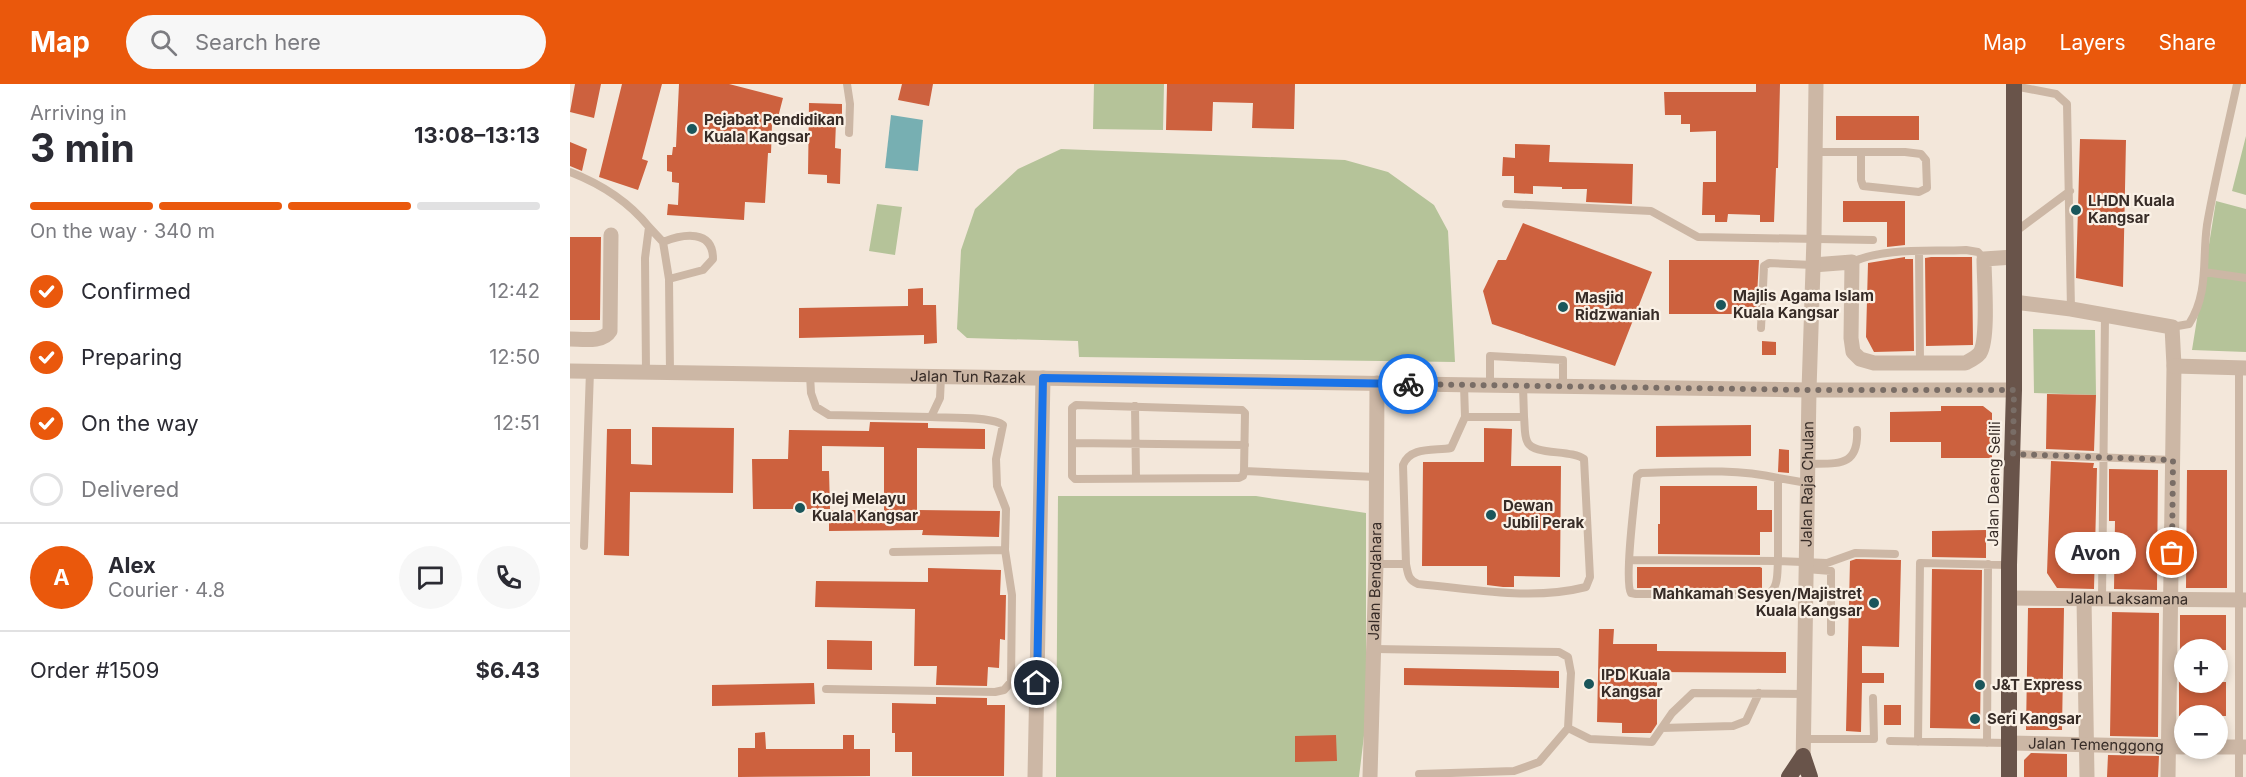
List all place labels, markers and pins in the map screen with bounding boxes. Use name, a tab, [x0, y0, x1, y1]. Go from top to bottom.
place label: Pejabat Pendidikan Kuala Kangsar	[704, 110, 844, 146]
marker: Pejabat Pendidikan Kuala Kangsar	[685, 122, 699, 136]
place label: LHDN Kuala Kangsar	[2088, 191, 2175, 227]
marker: LHDN Kuala Kangsar	[2069, 203, 2083, 217]
place label: Majlis Agama Islam Kuala Kangsar	[1733, 286, 1874, 322]
place label: Masjid Ridzwaniah	[1575, 288, 1660, 324]
marker: Majlis Agama Islam Kuala Kangsar	[1714, 298, 1728, 312]
marker: Masjid Ridzwaniah	[1556, 300, 1570, 314]
place label: Kolej Melayu Kuala Kangsar	[812, 489, 918, 525]
place label: Dewan Jubli Perak	[1503, 496, 1584, 532]
marker: Kolej Melayu Kuala Kangsar	[793, 501, 807, 515]
marker: Dewan Jubli Perak	[1484, 508, 1498, 522]
pin	[2146, 527, 2197, 578]
callout: Avon	[2055, 532, 2136, 574]
place label: Mahkamah Sesyen/Majistret Kuala Kangsar	[1652, 584, 1862, 620]
marker: Mahkamah Sesyen/Majistret Kuala Kangsar	[1867, 596, 1881, 610]
pin	[1011, 657, 1062, 708]
place label: IPD Kuala Kangsar	[1601, 665, 1670, 701]
place label: J&T Express	[1992, 675, 2082, 694]
marker: IPD Kuala Kangsar	[1582, 677, 1596, 691]
marker: J&T Express	[1973, 678, 1987, 692]
place label: Seri Kangsar	[1987, 709, 2081, 728]
marker: Seri Kangsar	[1968, 712, 1982, 726]

